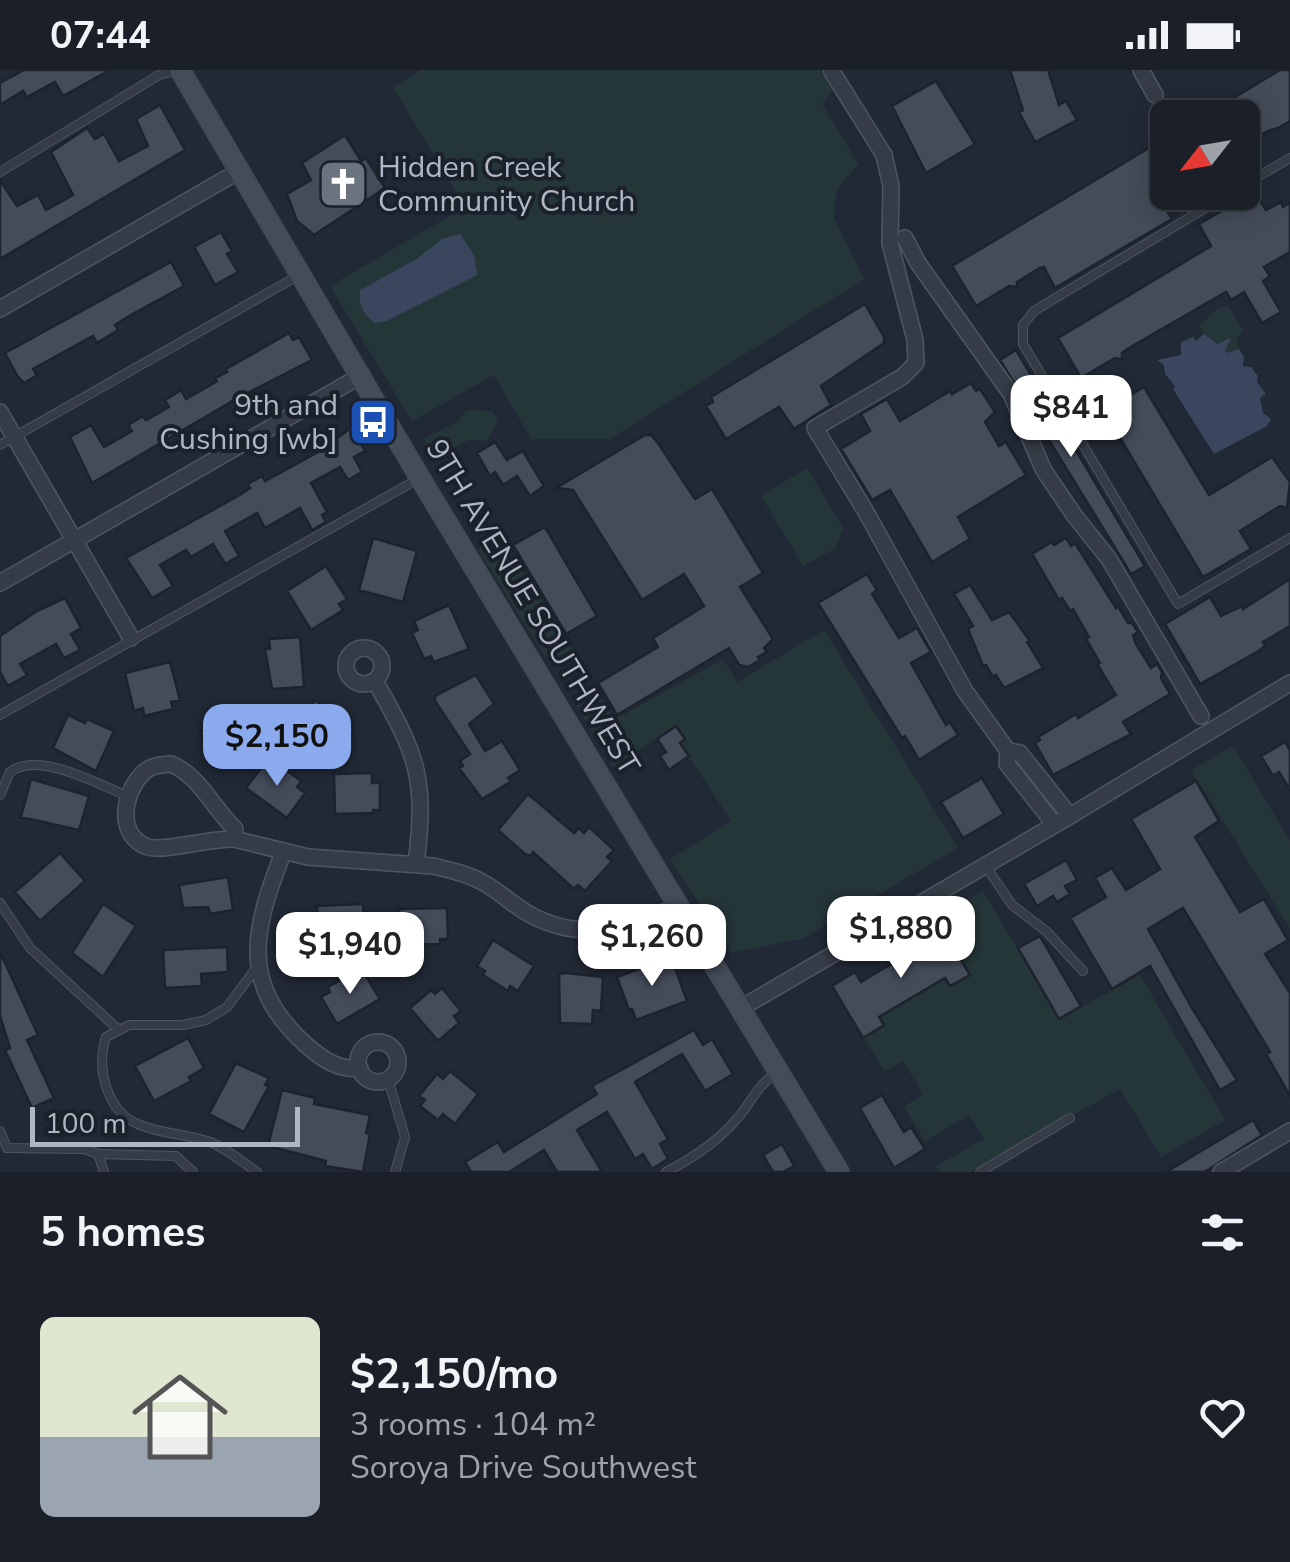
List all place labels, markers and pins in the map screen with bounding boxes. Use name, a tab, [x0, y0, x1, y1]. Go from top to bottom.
place label: Hidden Creek Community Church	[378, 147, 635, 222]
church icon: Hidden Creek Community Church	[317, 158, 369, 210]
pin: $841	[1012, 375, 1130, 460]
place label: 9th and Cushing [wb]	[159, 385, 338, 460]
bus stop icon: 9th and Cushing [wb]	[347, 396, 399, 448]
pin: $2,150	[196, 704, 358, 789]
pin: $1,880	[820, 896, 982, 981]
pin: $1,260	[571, 904, 733, 989]
pin: $1,940	[269, 912, 431, 997]

